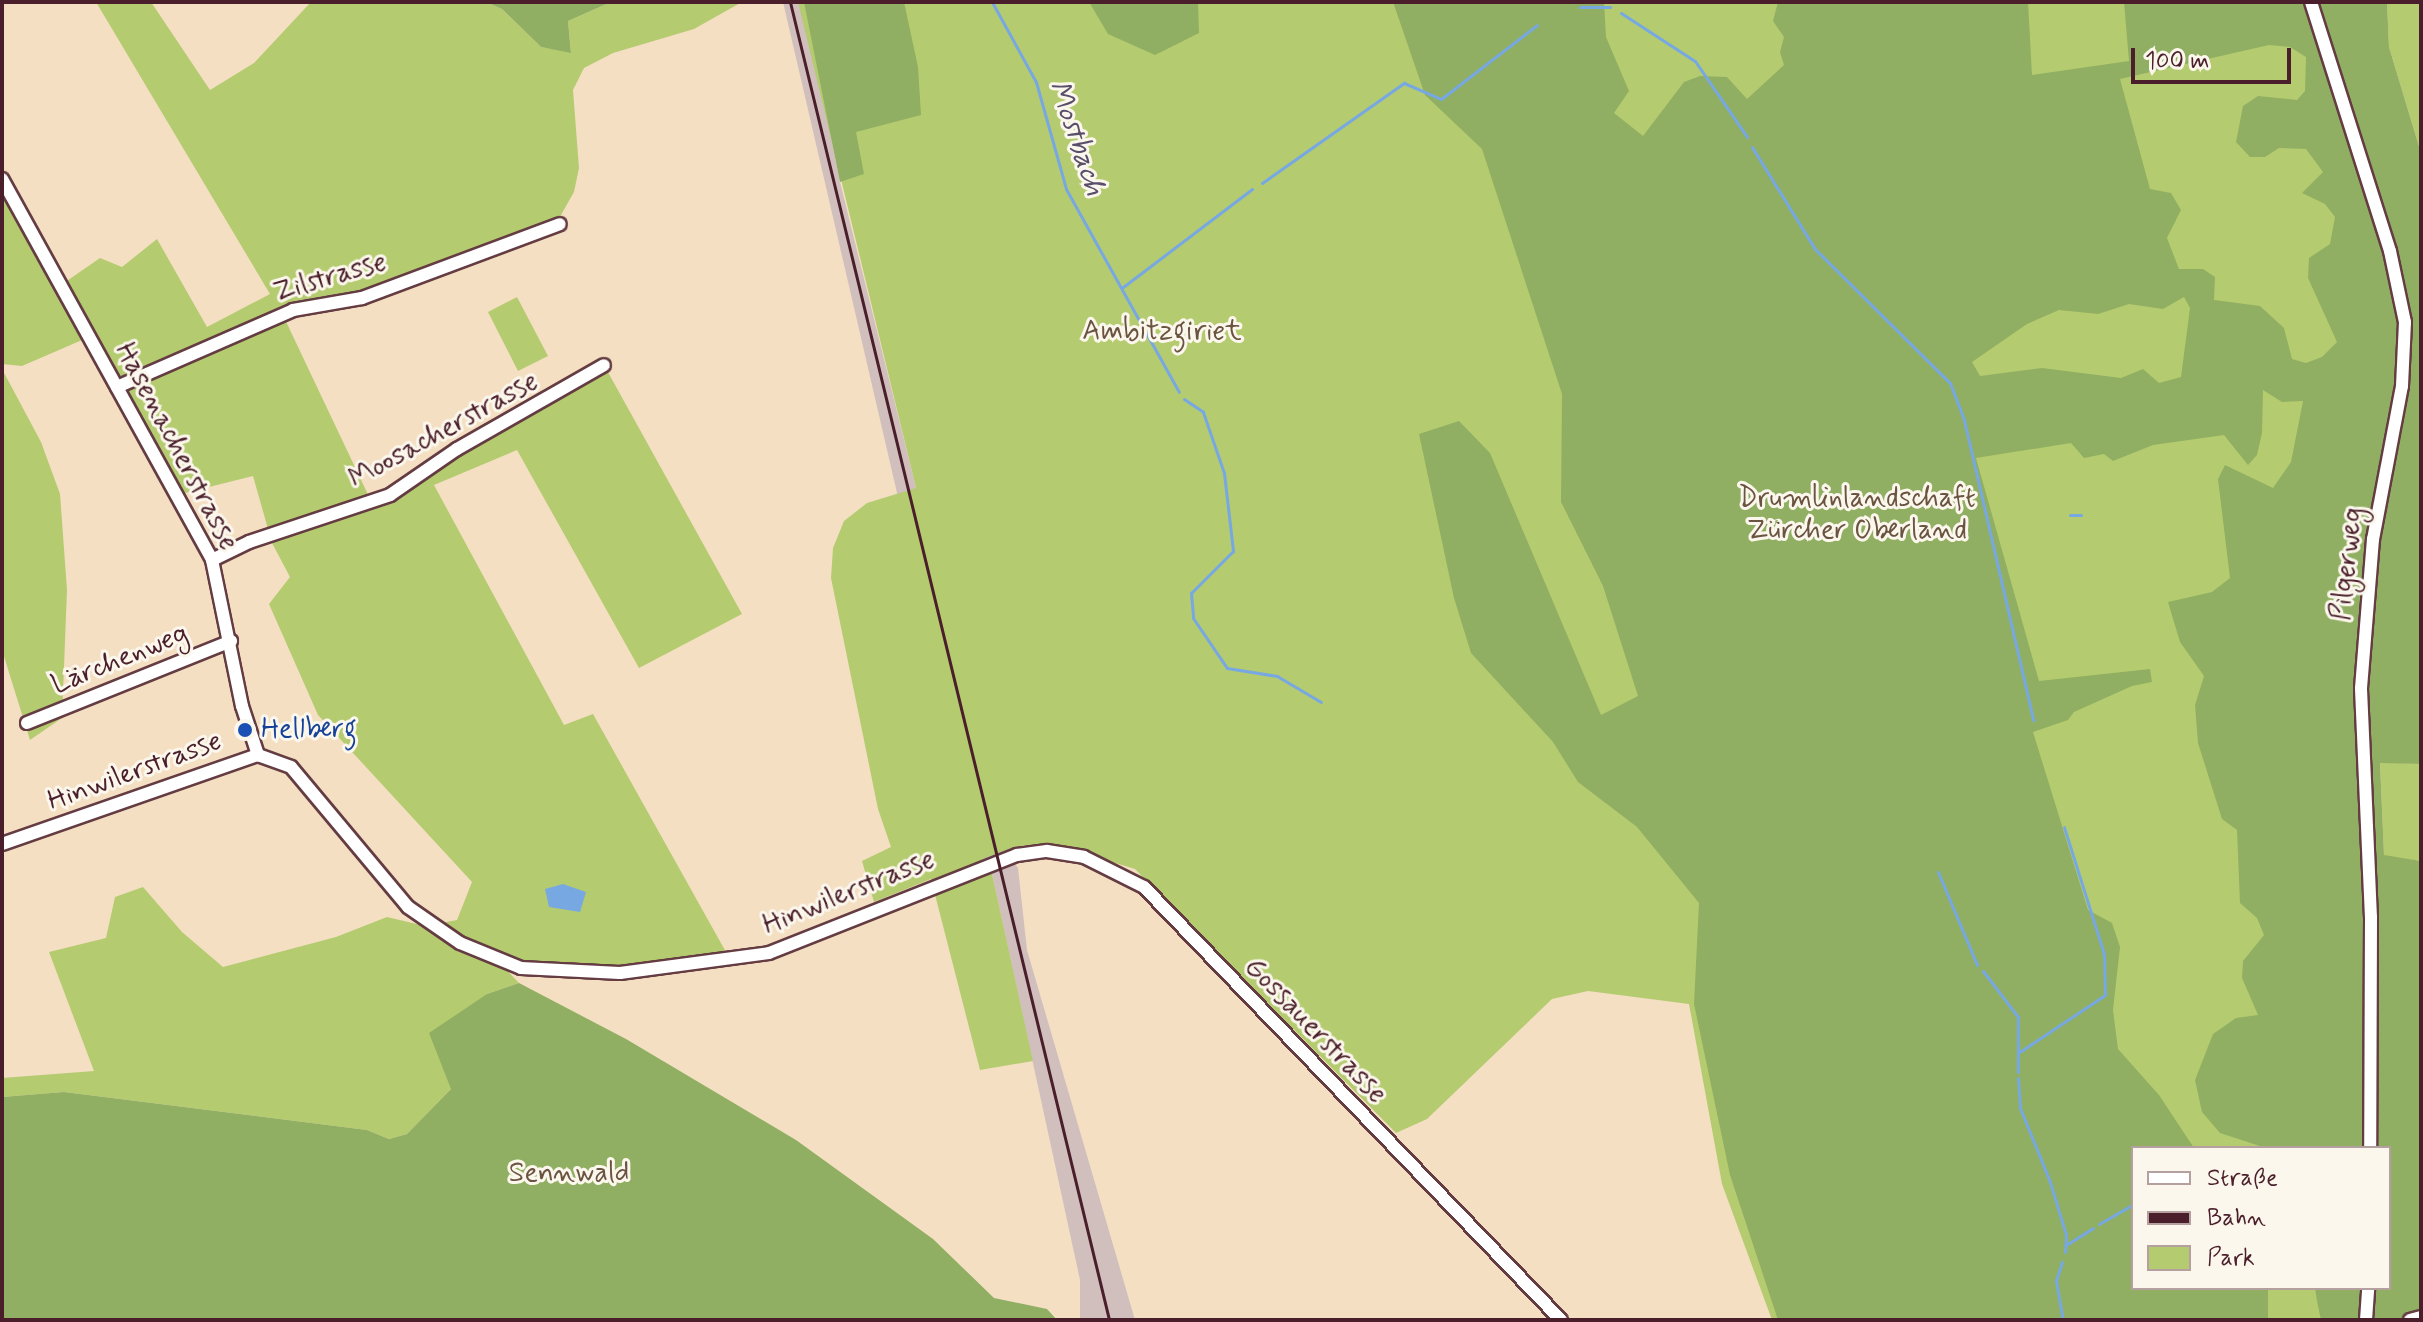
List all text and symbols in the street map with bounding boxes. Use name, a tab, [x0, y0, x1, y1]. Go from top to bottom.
scale bar	[2135, 32, 2295, 82]
text: 100 m	[2145, 46, 2209, 77]
water label: Mostbach	[1040, 76, 1112, 200]
street label: Zilstrasse	[270, 246, 390, 310]
park label: Ambitzgiriet	[1082, 315, 1242, 349]
street label: Hasenacherstrasse	[107, 337, 245, 557]
street label: Moosacherstrasse	[343, 365, 545, 497]
park label: Drumlinlandschaft Zürcher Oberland	[1738, 482, 1976, 548]
street label: Pilgerweg	[2324, 506, 2372, 622]
street label: Lärchenweg	[47, 617, 193, 703]
place label: Hellberg	[261, 713, 357, 747]
marker: Hellberg	[236, 721, 254, 739]
street label: Hinwilerstrasse	[44, 725, 226, 819]
street label: Hinwilerstrasse	[758, 843, 940, 943]
street label: Gossauerstrasse	[1237, 951, 1393, 1111]
legend	[2131, 1146, 2391, 1290]
park label: Sennwald	[509, 1157, 629, 1191]
text: Straße	[2207, 1163, 2278, 1194]
text: Bahn	[2207, 1203, 2266, 1234]
text: Park	[2207, 1243, 2255, 1274]

